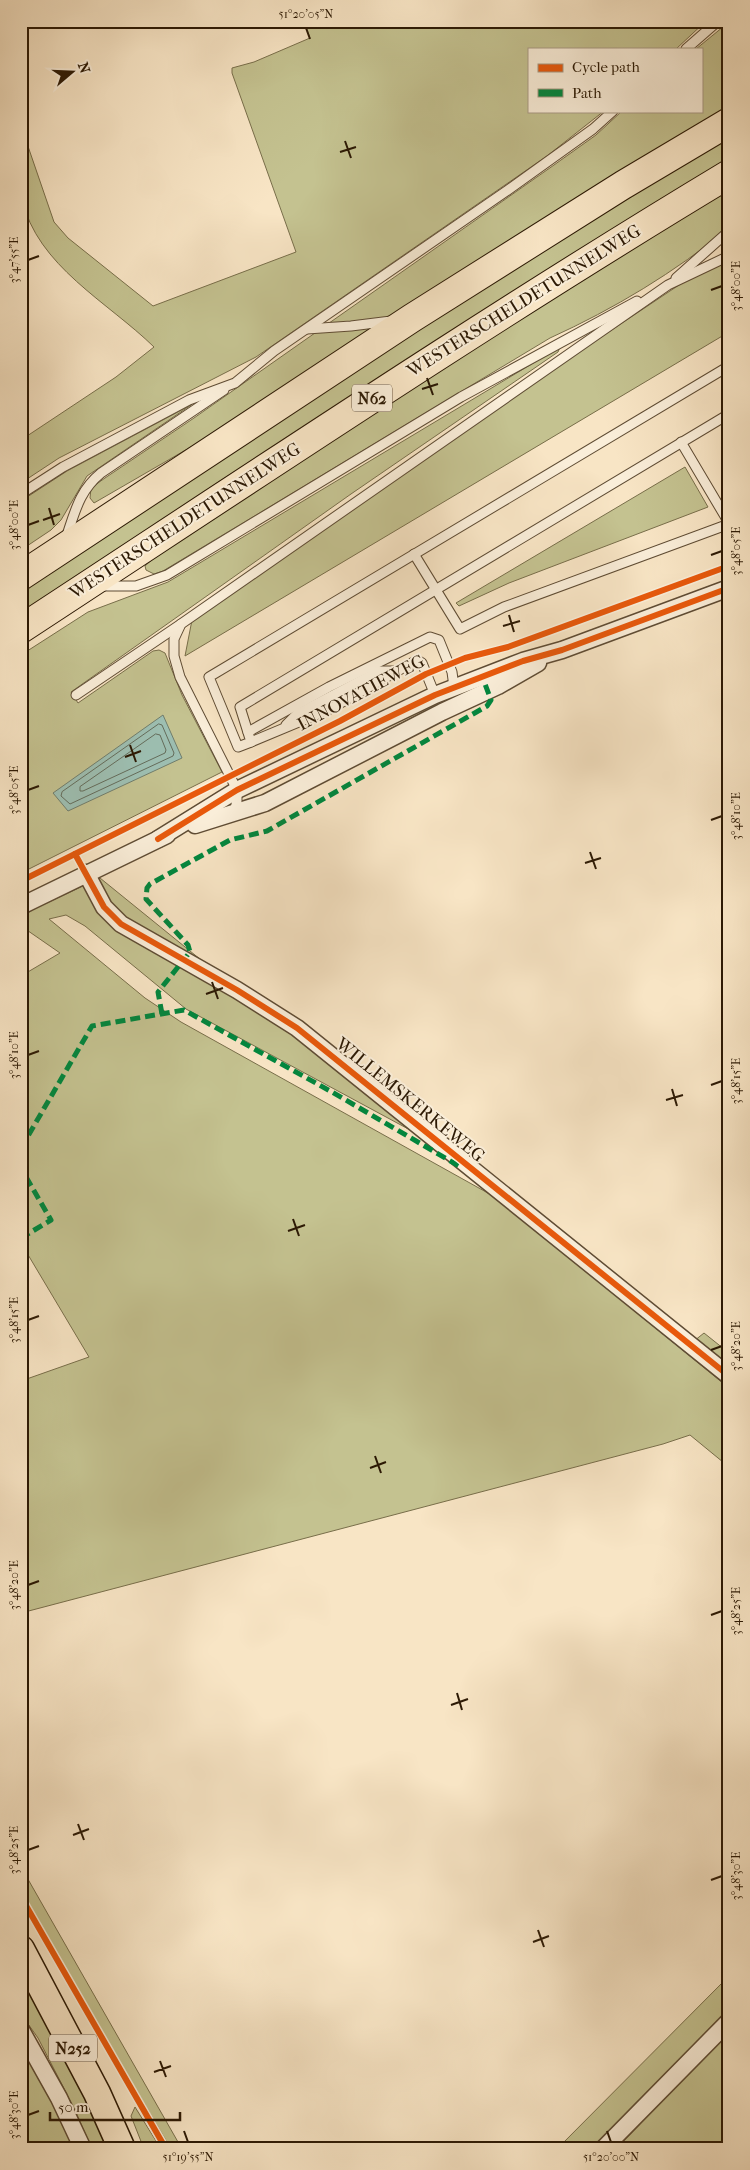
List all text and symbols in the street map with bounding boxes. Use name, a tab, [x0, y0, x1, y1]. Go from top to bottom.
text: 51°20'05"N	[279, 7, 333, 21]
north arrow	[48, 48, 98, 98]
legend	[528, 48, 702, 112]
text: Cycle path	[572, 58, 640, 76]
text: N	[74, 60, 94, 76]
text: Path	[572, 84, 602, 102]
street label: WESTERSCHELDETUNNELWEG	[403, 220, 645, 382]
text: 3°47'55"E	[7, 237, 21, 283]
text: 3°48'00"E	[729, 261, 743, 311]
road number: N62	[352, 384, 392, 412]
street label: WESTERSCHELDETUNNELWEG	[65, 438, 305, 604]
text: 3°48'00"E	[7, 500, 21, 550]
text: 3°48'05"E	[729, 527, 743, 575]
street label: INNOVATIEWEG	[294, 650, 429, 735]
text: 3°48'05"E	[7, 766, 21, 814]
text: 3°48'10"E	[729, 792, 743, 840]
text: 3°48'10"E	[7, 1031, 21, 1079]
street label: WILLEMSKERKEWEG	[330, 1033, 489, 1167]
text: 3°48'15"E	[729, 1058, 743, 1104]
text: 3°48'15"E	[7, 1297, 21, 1343]
text: 3°48'20"E	[729, 1321, 743, 1371]
text: 3°48'20"E	[7, 1560, 21, 1610]
text: 3°48'25"E	[729, 1587, 743, 1635]
text: 3°48'25"E	[7, 1826, 21, 1874]
text: 3°48'30"E	[729, 1852, 743, 1900]
road number: N252	[49, 2035, 97, 2062]
scale bar	[50, 2090, 180, 2122]
text: 3°48'30"E	[7, 2091, 21, 2139]
text: 50 m	[58, 2098, 89, 2116]
text: 51°19'55"N	[162, 2150, 214, 2164]
text: 51°20'00"N	[583, 2150, 639, 2164]

